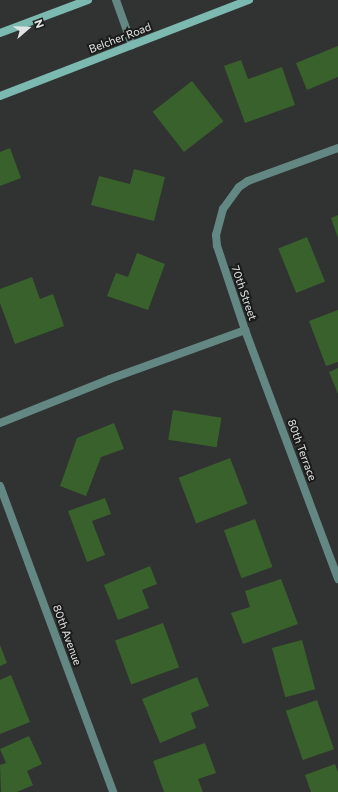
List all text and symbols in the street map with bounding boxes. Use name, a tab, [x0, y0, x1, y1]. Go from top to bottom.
north arrow	[8, 8, 48, 48]
text: N	[32, 18, 47, 30]
street label: Belcher Road	[87, 20, 153, 56]
street label: 70th Street	[228, 264, 260, 322]
street label: 80th Terrace	[285, 417, 319, 483]
street label: 80th Avenue	[50, 603, 84, 667]

